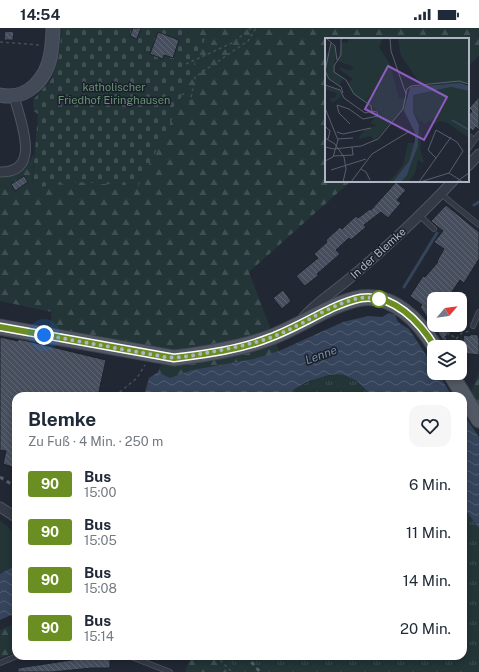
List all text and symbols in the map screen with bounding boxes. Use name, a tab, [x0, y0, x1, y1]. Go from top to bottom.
text: 14:54	[20, 6, 60, 23]
inset map	[325, 38, 469, 182]
park label: katholischer Friedhof Eiringhausen	[58, 81, 170, 106]
street label: In der Blemke	[348, 225, 408, 281]
unlabelled marker	[370, 290, 388, 308]
north arrow	[427, 292, 467, 332]
map controls	[427, 292, 467, 380]
your location	[34, 325, 54, 345]
button: layers	[427, 340, 467, 380]
water label: Lenne	[303, 343, 339, 367]
button: heart	[409, 405, 451, 447]
text: Blemke	[28, 408, 96, 430]
text: Zu Fuß · 4 Min. · 250 m	[28, 434, 163, 449]
text: Bus	[84, 468, 111, 485]
text: 90	[41, 476, 59, 492]
text: 6 Min.	[409, 476, 451, 493]
text: 15:00	[84, 485, 116, 500]
text: Bus	[84, 516, 111, 533]
text: 90	[41, 524, 59, 540]
text: 11 Min.	[406, 524, 451, 541]
text: 15:05	[84, 533, 117, 548]
text: Bus	[84, 564, 111, 581]
text: 90	[41, 572, 59, 588]
text: 14 Min.	[403, 572, 451, 589]
text: 15:08	[84, 581, 117, 596]
text: Bus	[84, 612, 111, 629]
text: 90	[41, 620, 59, 636]
text: 20 Min.	[400, 620, 451, 637]
text: 15:14	[84, 629, 114, 644]

